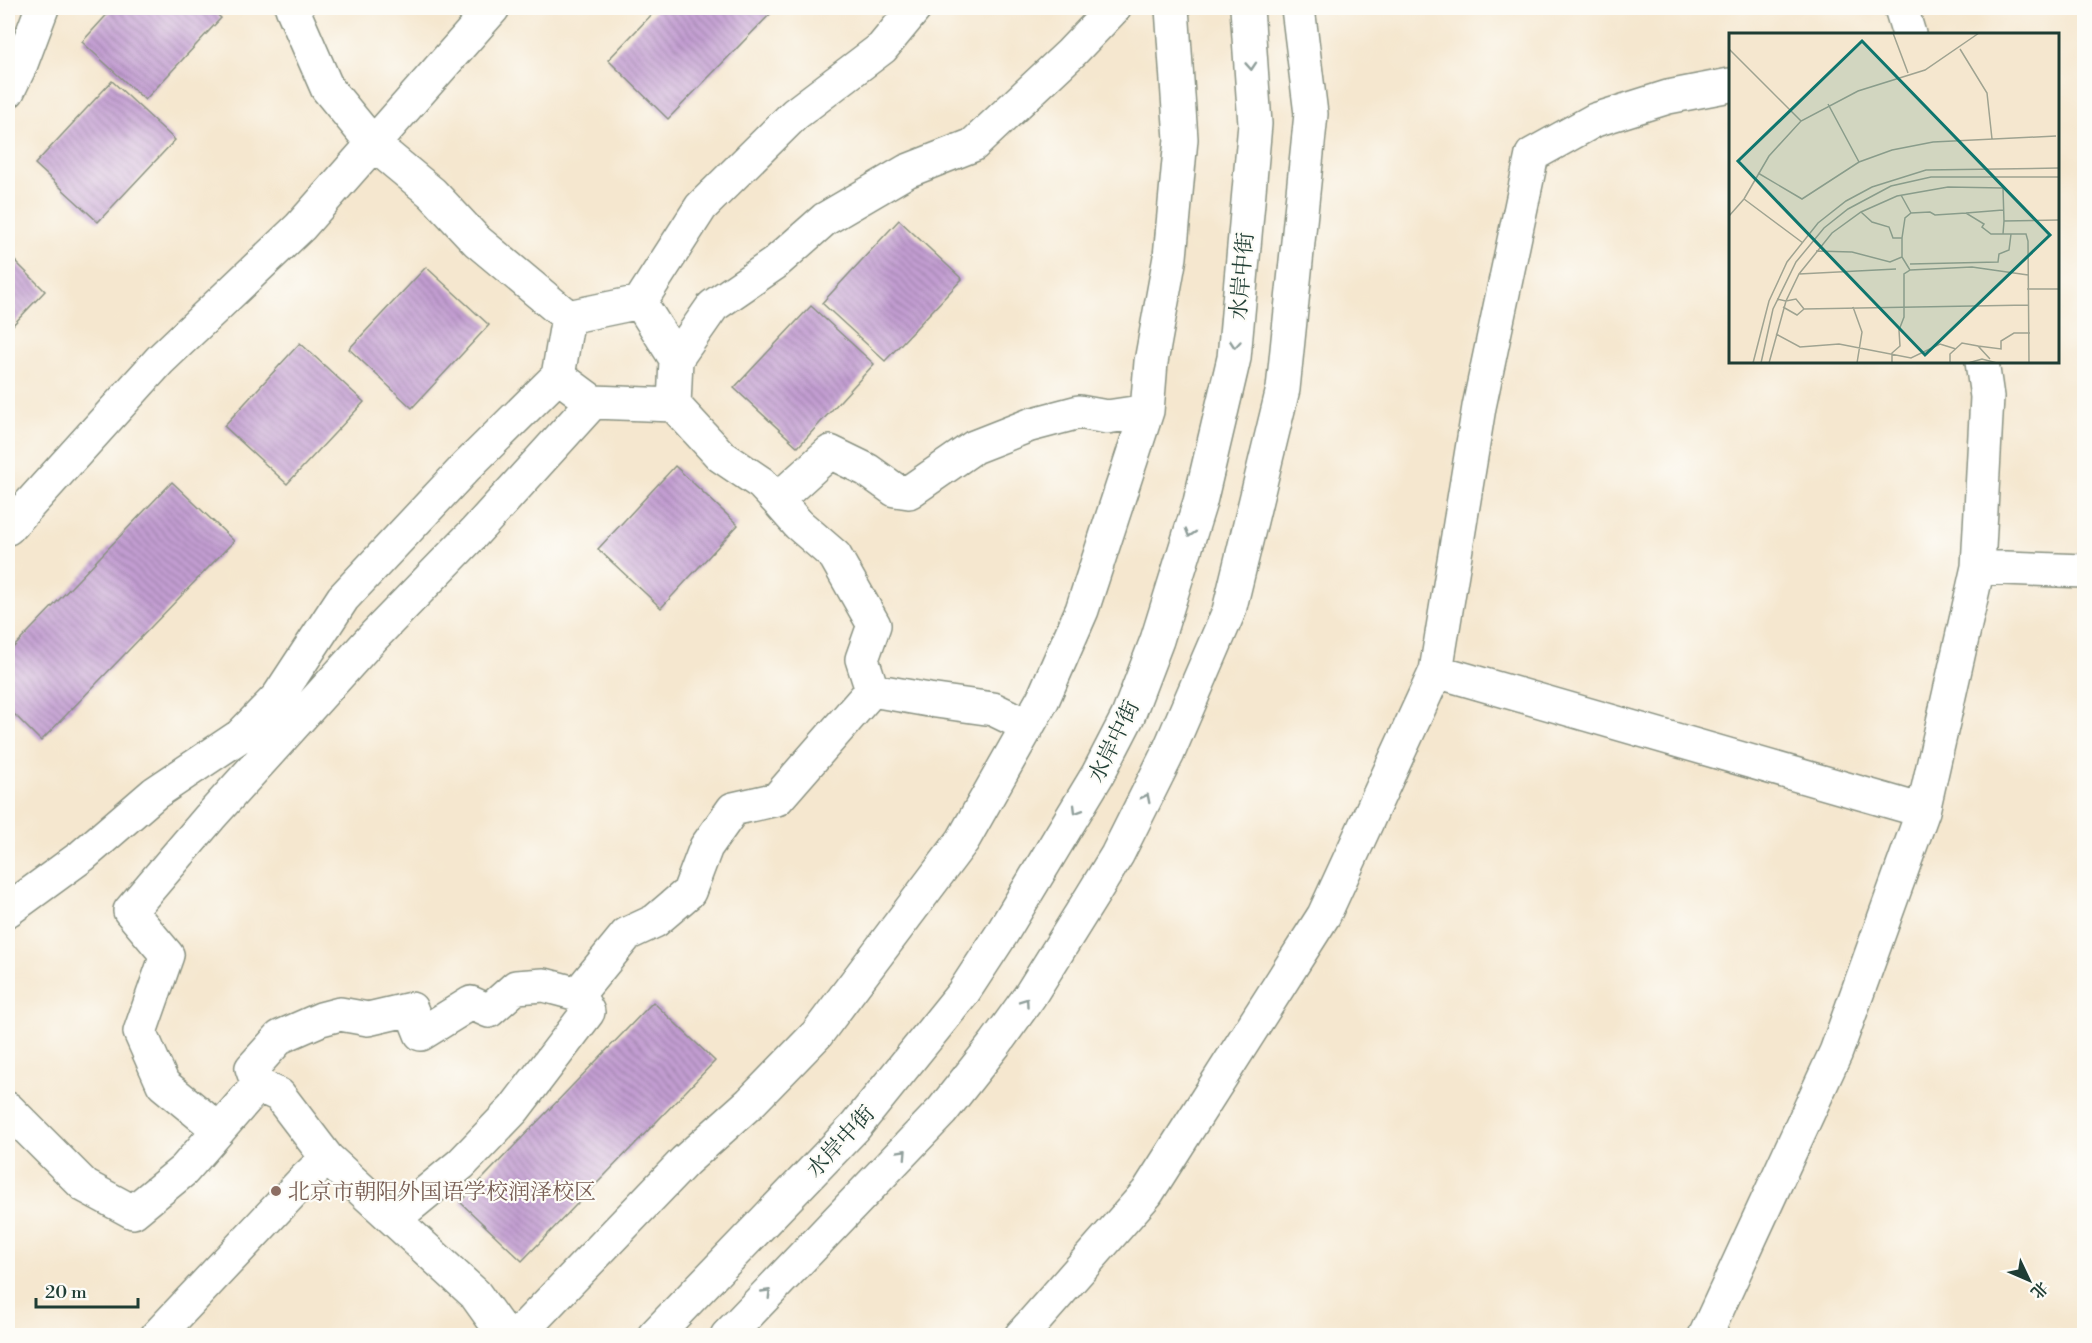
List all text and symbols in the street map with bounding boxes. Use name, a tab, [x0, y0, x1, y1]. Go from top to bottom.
inset map	[1729, 33, 2059, 363]
one-way arrow	[1244, 61, 1257, 70]
street label: 水岸中街	[1225, 231, 1260, 321]
one-way arrow	[1229, 339, 1242, 348]
one-way arrow	[1185, 527, 1197, 538]
street label: 水岸中街	[1083, 696, 1146, 787]
one-way arrow	[1138, 793, 1150, 804]
one-way arrow	[1072, 804, 1084, 814]
one-way arrow	[1018, 997, 1029, 1008]
street label: 水岸中街	[801, 1101, 881, 1183]
one-way arrow	[895, 1149, 906, 1160]
place label: 北京市朝阳外国语学校润泽校区	[288, 1179, 596, 1206]
marker: 北京市朝阳外国语学校润泽校区	[269, 1184, 283, 1198]
north arrow	[1999, 1250, 2059, 1310]
scale bar	[36, 1271, 138, 1309]
text: 北	[2026, 1277, 2052, 1302]
text: 20 m	[45, 1281, 87, 1304]
one-way arrow	[760, 1290, 771, 1301]

